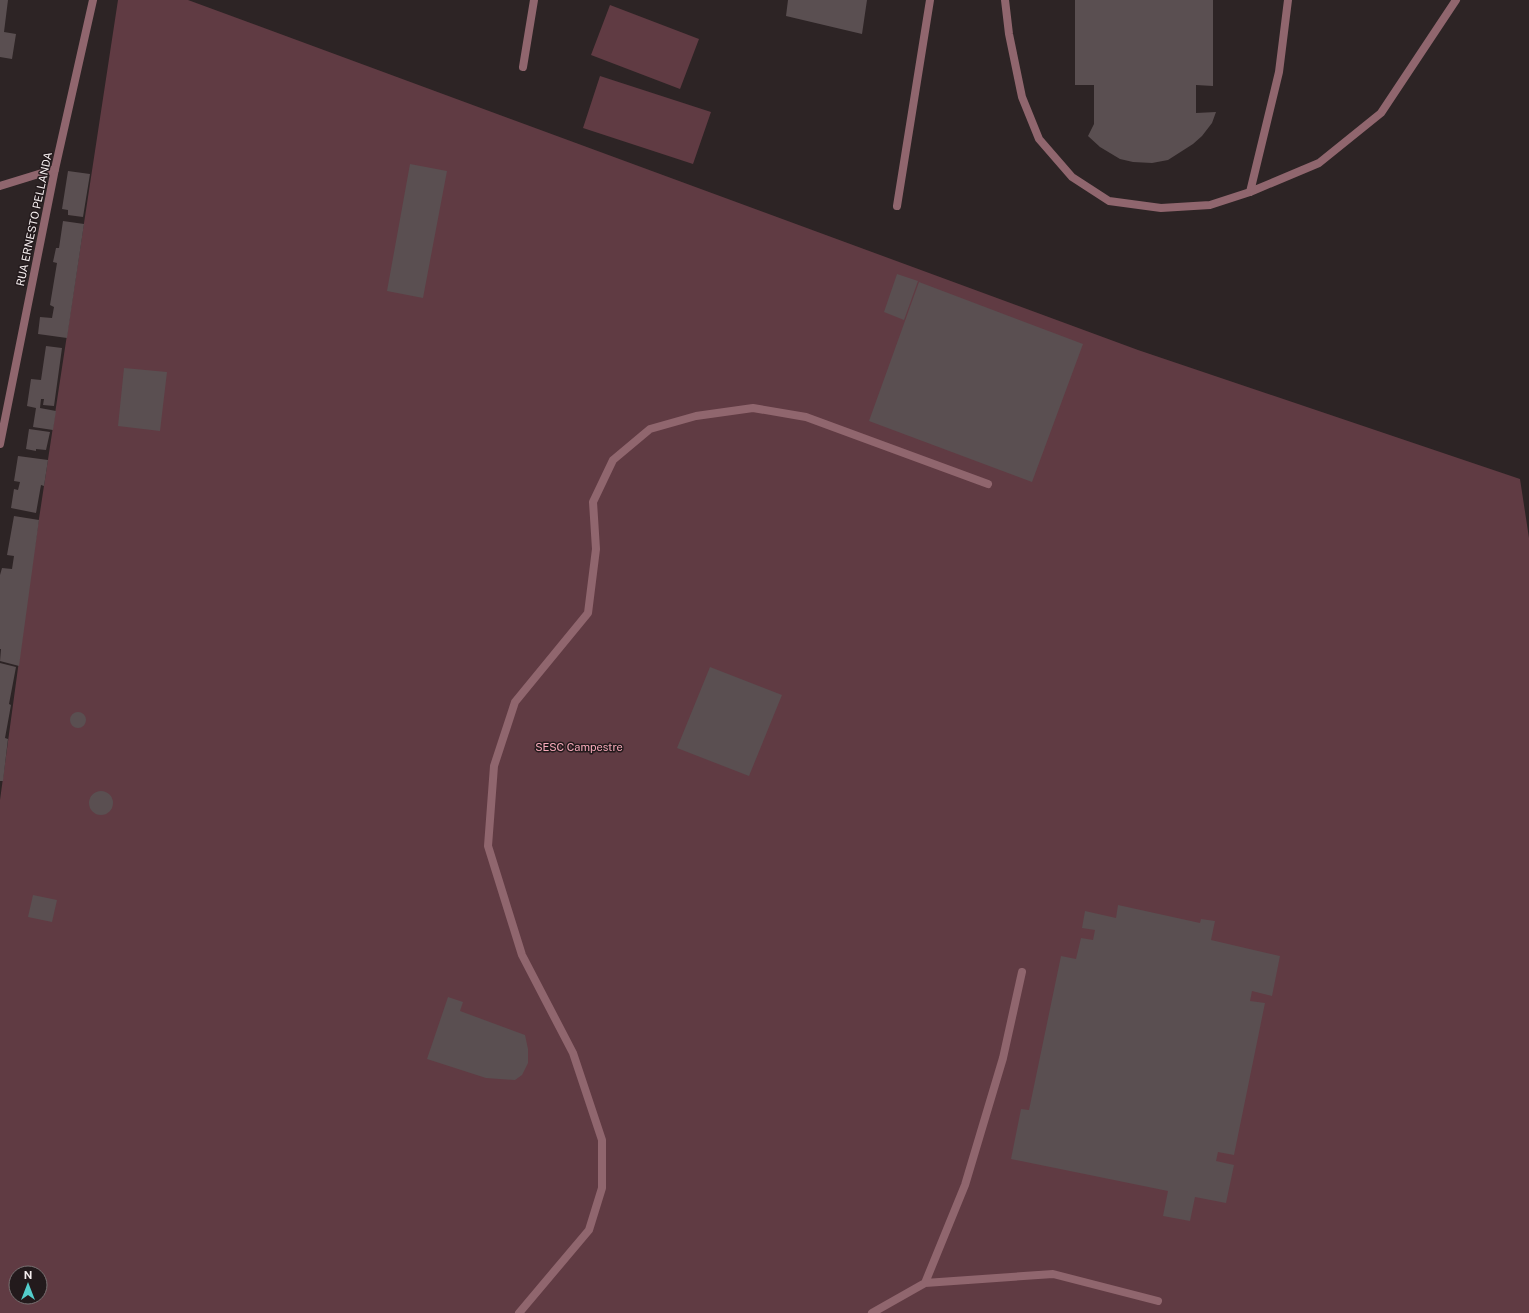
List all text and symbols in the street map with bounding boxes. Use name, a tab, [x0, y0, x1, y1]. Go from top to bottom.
street label: RUA ERNESTO PELLANDA	[14, 151, 54, 287]
park label: SESC Campestre	[535, 741, 623, 753]
north arrow	[8, 1265, 48, 1305]
text: N	[24, 1269, 32, 1281]

